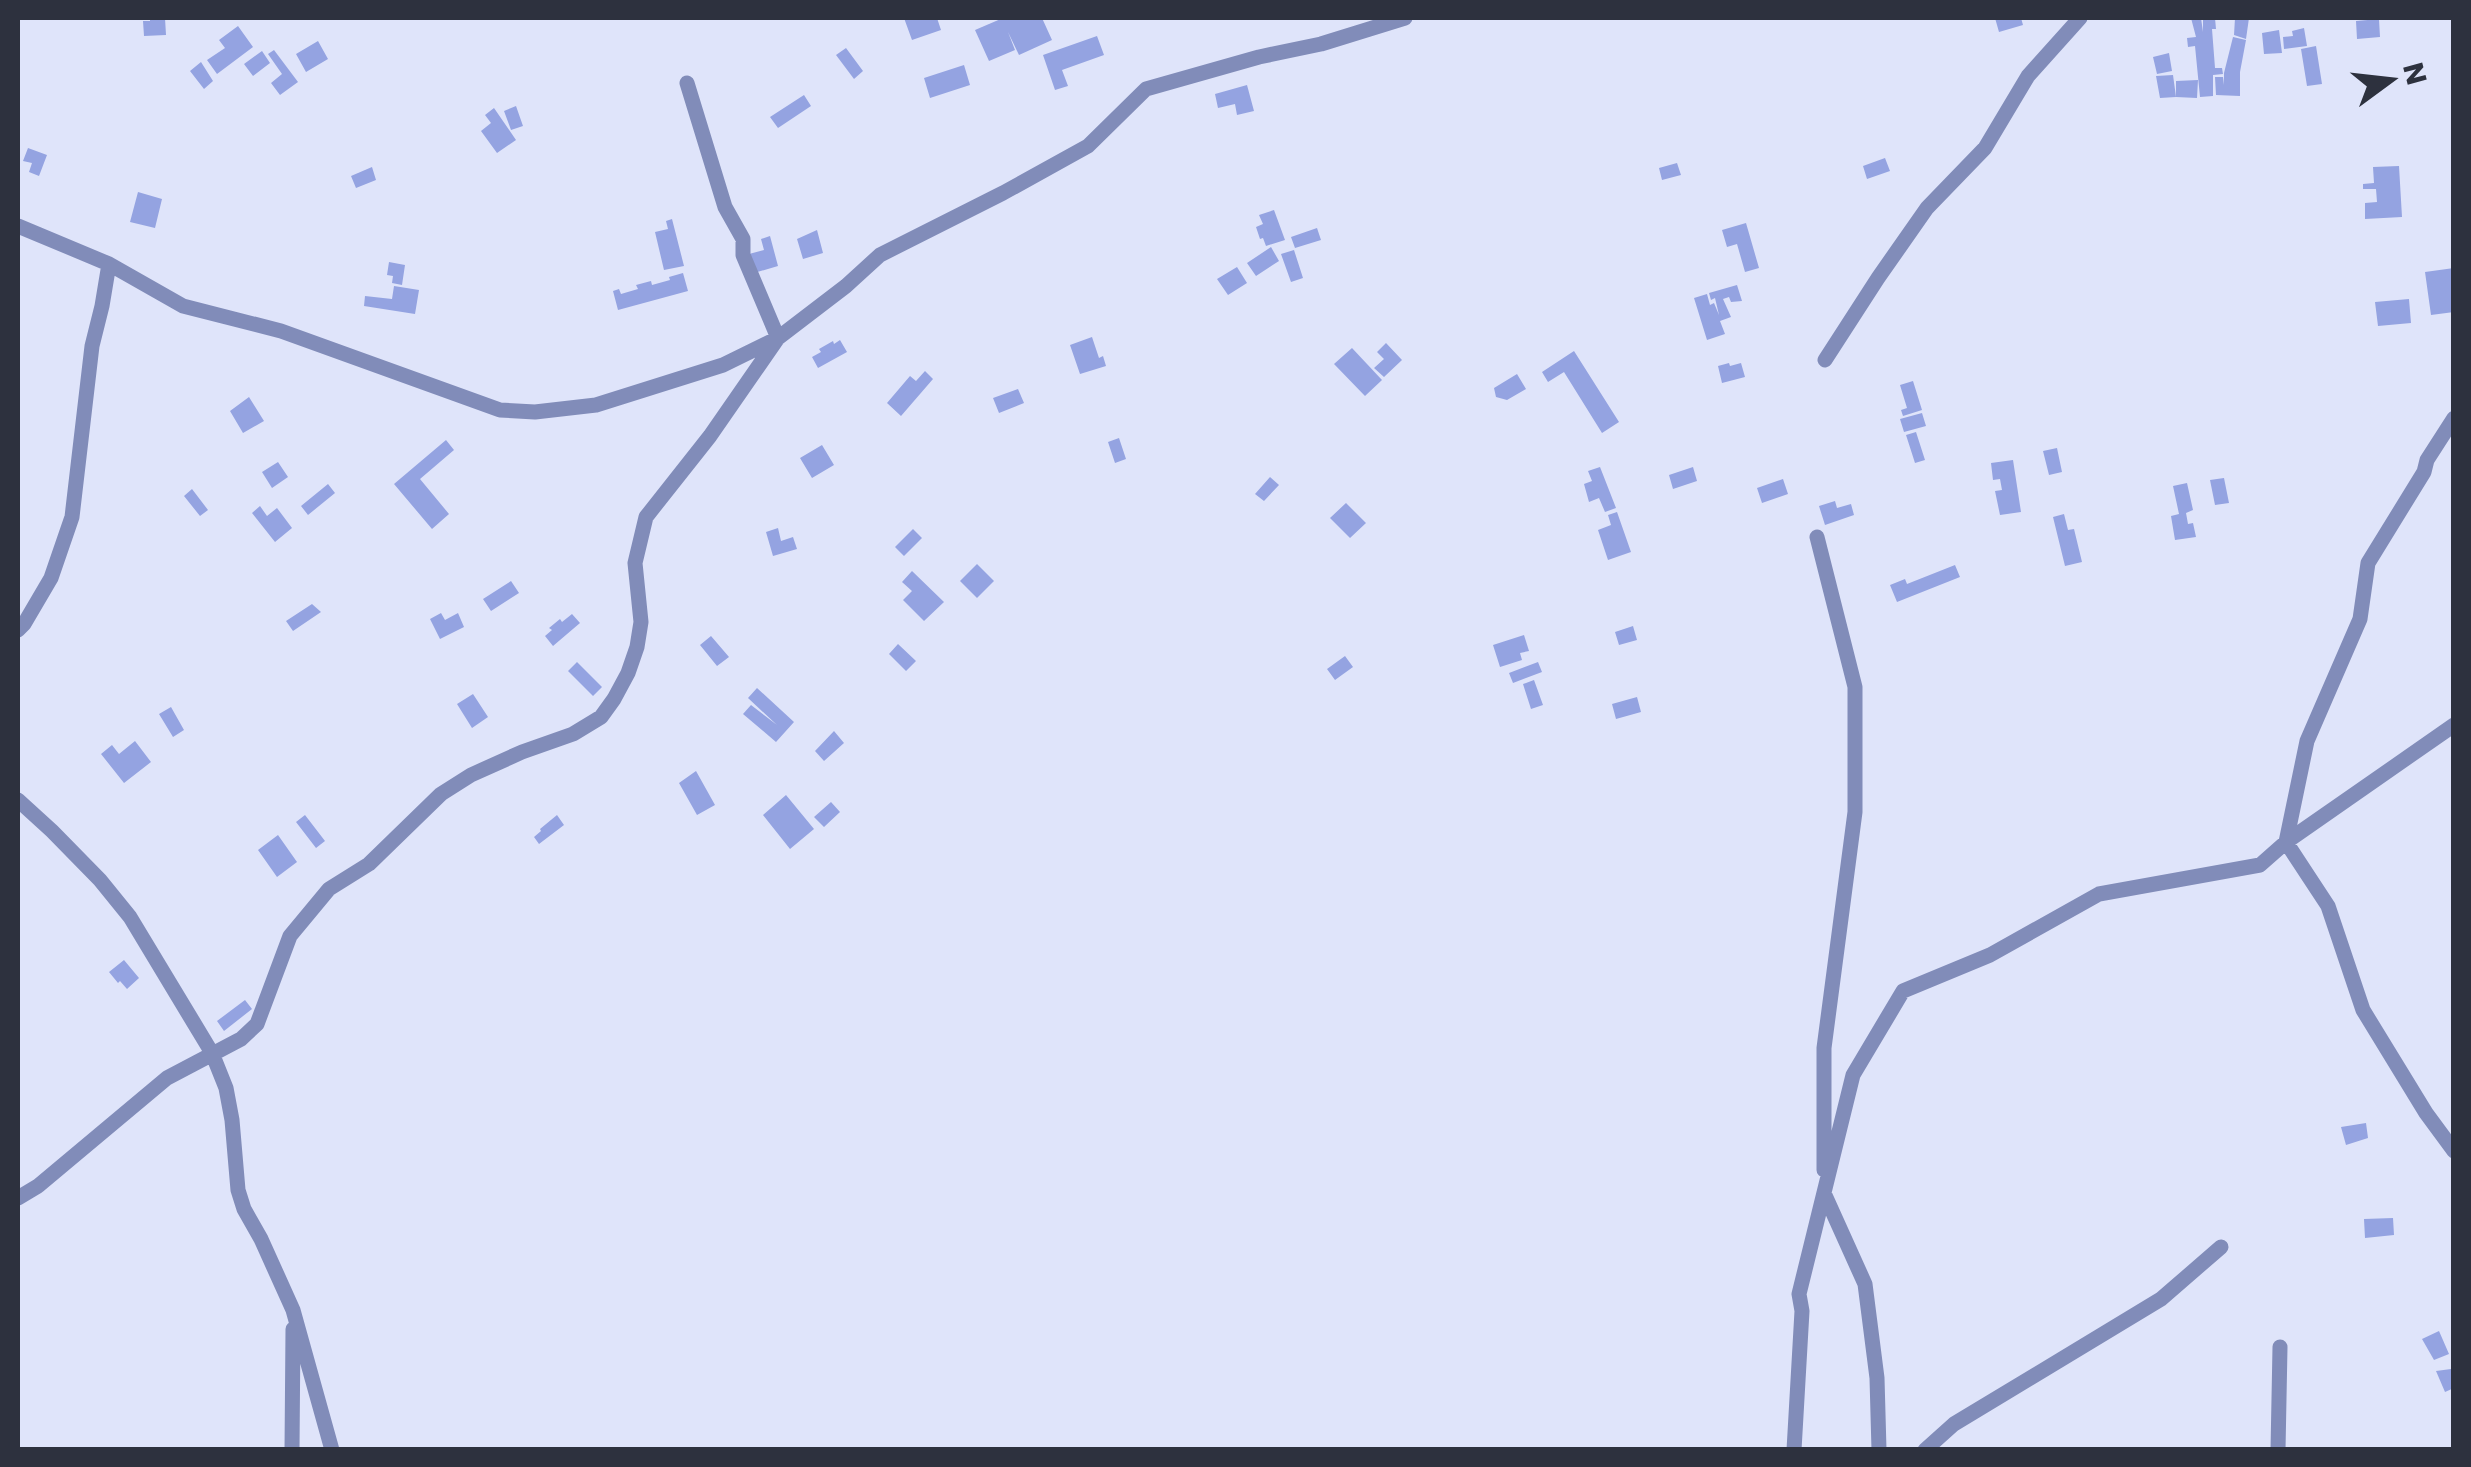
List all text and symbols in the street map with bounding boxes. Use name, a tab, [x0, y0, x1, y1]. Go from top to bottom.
north arrow	[2341, 30, 2441, 130]
text: N	[2393, 58, 2436, 89]

